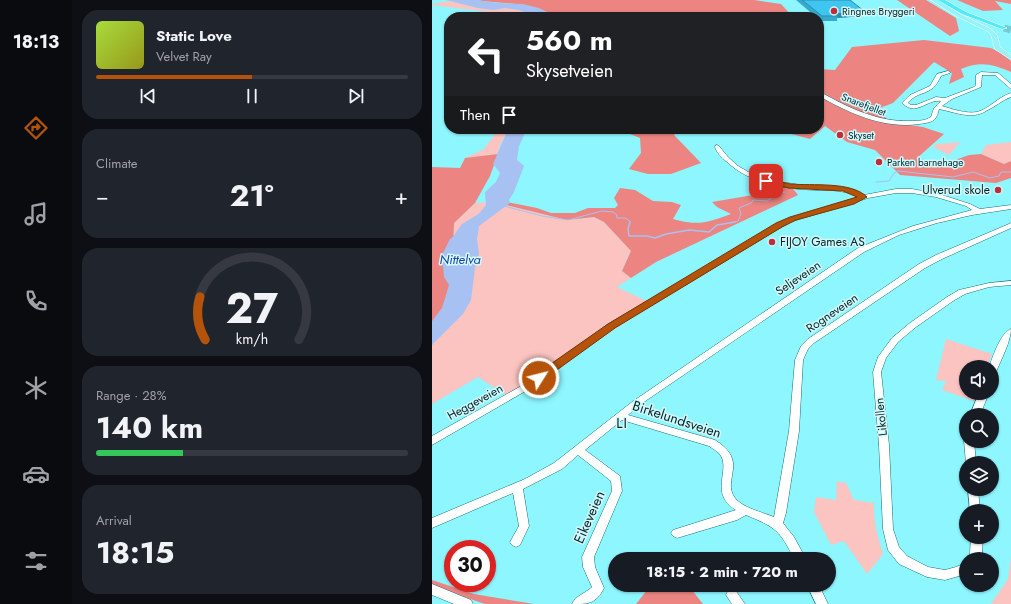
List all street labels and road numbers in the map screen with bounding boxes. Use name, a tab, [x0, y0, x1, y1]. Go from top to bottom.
street label: Snarefjellet	[839, 89, 889, 120]
street label: Seljeveien	[772, 256, 824, 300]
street label: Rogneveien	[802, 289, 862, 337]
street label: Heggeveien	[444, 379, 506, 425]
street label: Birkelundsveien	[630, 395, 724, 443]
street label: Likollen	[870, 397, 892, 437]
street label: Eikeveien	[569, 488, 609, 546]

